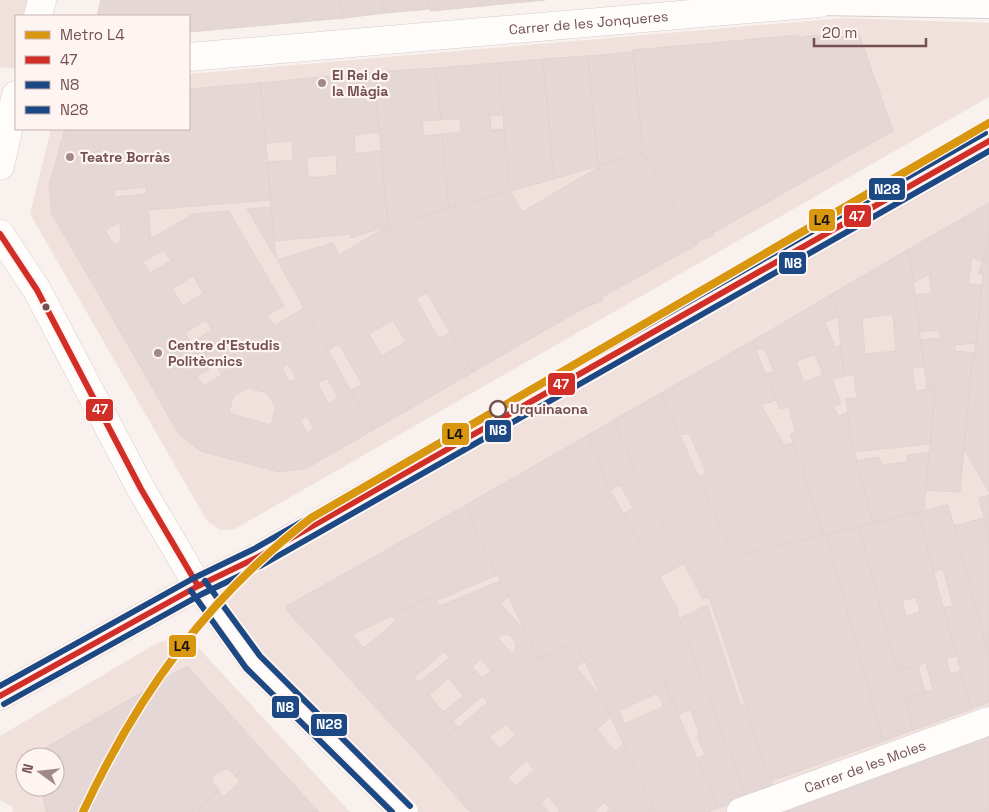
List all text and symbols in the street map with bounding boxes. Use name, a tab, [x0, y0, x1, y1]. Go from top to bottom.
street label: Carrer de les Jonqueres	[508, 7, 669, 39]
legend	[15, 15, 190, 130]
scale bar	[814, 15, 926, 47]
text: 20 m	[822, 23, 857, 42]
text: Metro L4	[60, 25, 125, 44]
text: 47	[60, 50, 77, 69]
place label: El Rei de la Màgia	[332, 66, 388, 100]
text: N8	[60, 75, 79, 94]
marker: El Rei de la Màgia	[316, 77, 328, 89]
text: N28	[60, 100, 88, 119]
place label: Teatre Borràs	[80, 148, 170, 166]
marker: Teatre Borràs	[64, 151, 76, 163]
line badge: N28	[868, 177, 906, 201]
text: N28	[874, 180, 901, 198]
line badge: 47	[843, 204, 872, 228]
text: 47	[849, 207, 865, 225]
line badge: L4	[808, 208, 836, 232]
text: L4	[814, 211, 830, 229]
line badge: N8	[778, 251, 807, 275]
text: N8	[784, 254, 802, 272]
unlabelled marker	[41, 302, 51, 312]
place label: Centre d'Estudis Politècnics	[168, 336, 280, 370]
marker: Centre d'Estudis Politècnics	[152, 347, 164, 359]
line badge: 47	[547, 372, 576, 396]
text: 47	[553, 375, 569, 393]
line badge: 47	[85, 398, 114, 422]
text: 47	[92, 400, 108, 418]
marker: Urquinaona	[489, 400, 507, 418]
place label: Urquinaona	[510, 400, 588, 418]
line badge: N8	[484, 419, 512, 443]
text: N8	[489, 421, 507, 439]
line badge: L4	[441, 422, 470, 446]
text: L4	[447, 425, 463, 443]
line badge: L4	[168, 634, 197, 658]
text: L4	[174, 637, 190, 655]
line badge: N8	[271, 695, 300, 719]
text: N8	[276, 698, 294, 716]
line badge: N28	[310, 713, 348, 737]
text: N28	[316, 715, 343, 733]
street label: Carrer de les Moles	[802, 736, 928, 797]
north arrow	[15, 747, 65, 797]
text: N	[18, 762, 37, 776]

